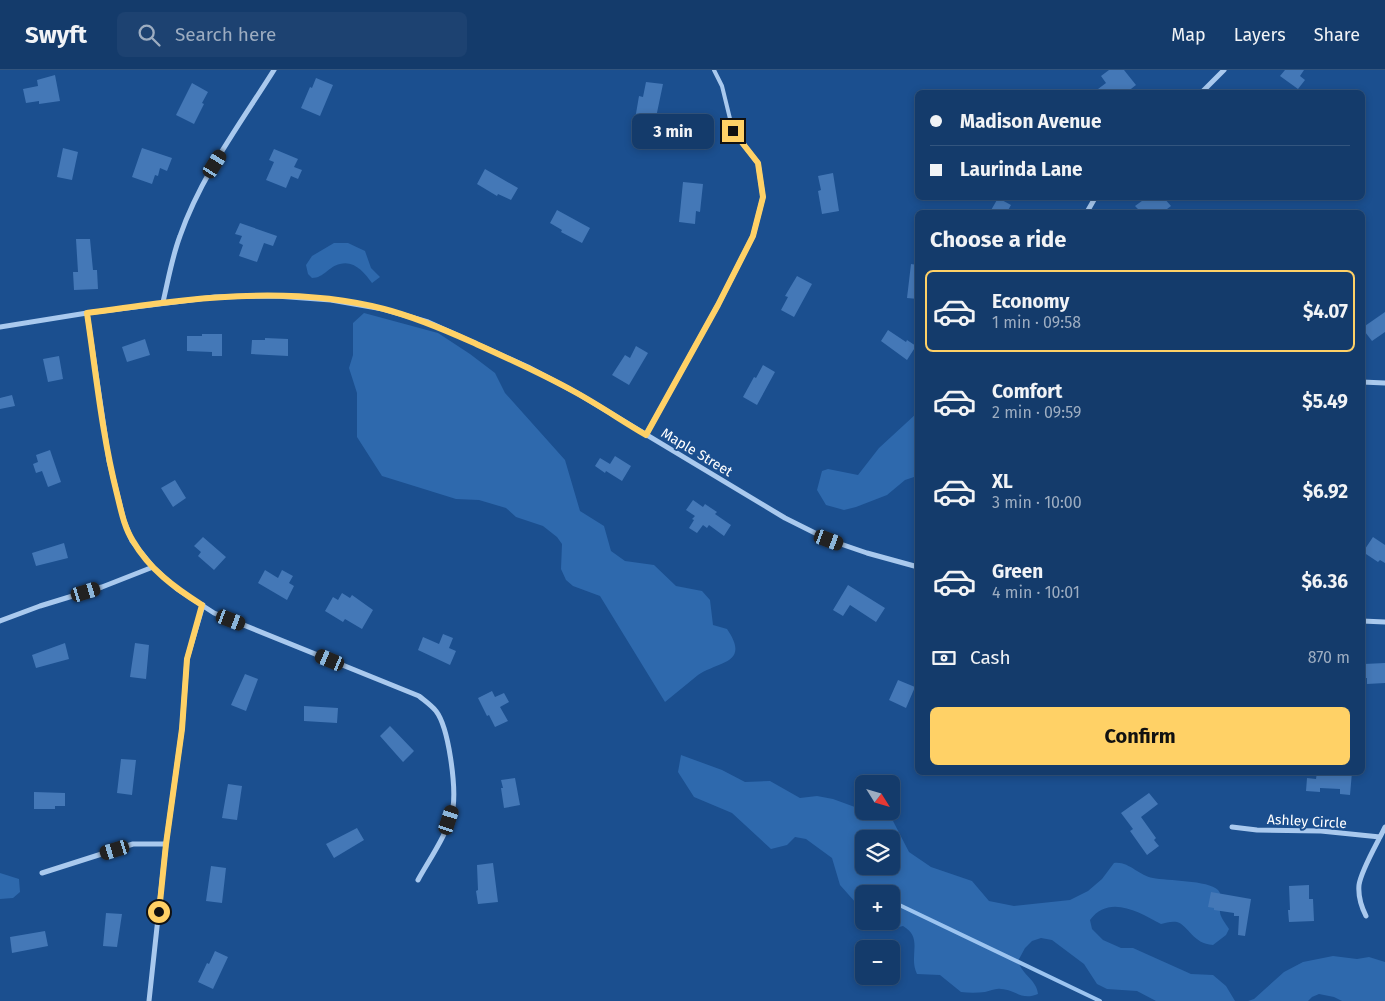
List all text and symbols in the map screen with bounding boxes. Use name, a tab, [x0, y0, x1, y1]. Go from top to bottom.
search box	[117, 12, 467, 57]
text: Swyft	[25, 21, 87, 49]
icon: search	[135, 21, 163, 49]
text: Search here	[175, 23, 276, 46]
text: Map	[1171, 24, 1206, 46]
text: Layers	[1234, 24, 1286, 46]
text: Share	[1314, 24, 1360, 46]
text: Madison Avenue	[960, 110, 1101, 133]
callout: 3 min	[633, 114, 716, 148]
route end	[722, 120, 744, 142]
text: 3 min	[653, 122, 693, 141]
car	[200, 147, 229, 181]
text: Laurinda Lane	[960, 158, 1083, 181]
text: Choose a ride	[930, 226, 1066, 253]
icon: car	[932, 289, 977, 334]
text: Economy	[992, 290, 1069, 313]
text: $4.07	[1303, 300, 1348, 323]
text: 1 min · 09:58	[992, 313, 1081, 332]
icon: car	[932, 379, 977, 424]
text: Comfort	[992, 380, 1062, 403]
text: $5.49	[1302, 390, 1348, 413]
text: 2 min · 09:59	[992, 403, 1081, 422]
street label: Maple Street	[658, 424, 736, 481]
icon: car	[932, 469, 977, 514]
text: XL	[992, 470, 1013, 493]
text: $6.92	[1303, 480, 1348, 503]
text: 3 min · 10:00	[992, 493, 1082, 512]
car	[812, 528, 845, 552]
icon: car	[932, 559, 977, 604]
text: Green	[992, 560, 1043, 583]
text: $6.36	[1301, 570, 1348, 593]
car	[69, 580, 102, 604]
text: 4 min · 10:01	[992, 583, 1080, 602]
car	[214, 608, 247, 632]
icon: cash	[930, 644, 958, 672]
text: Cash	[970, 646, 1011, 669]
car	[313, 647, 346, 673]
text: 870 m	[1308, 648, 1350, 667]
button: Confirm	[930, 707, 1350, 765]
north arrow	[855, 775, 900, 820]
map controls	[855, 775, 900, 985]
car	[437, 803, 460, 837]
street label: Ashley Circle	[1267, 811, 1347, 832]
button: layers	[855, 830, 900, 875]
car	[98, 838, 131, 862]
button: +	[855, 885, 900, 930]
route start	[148, 901, 170, 923]
button: −	[855, 940, 900, 985]

